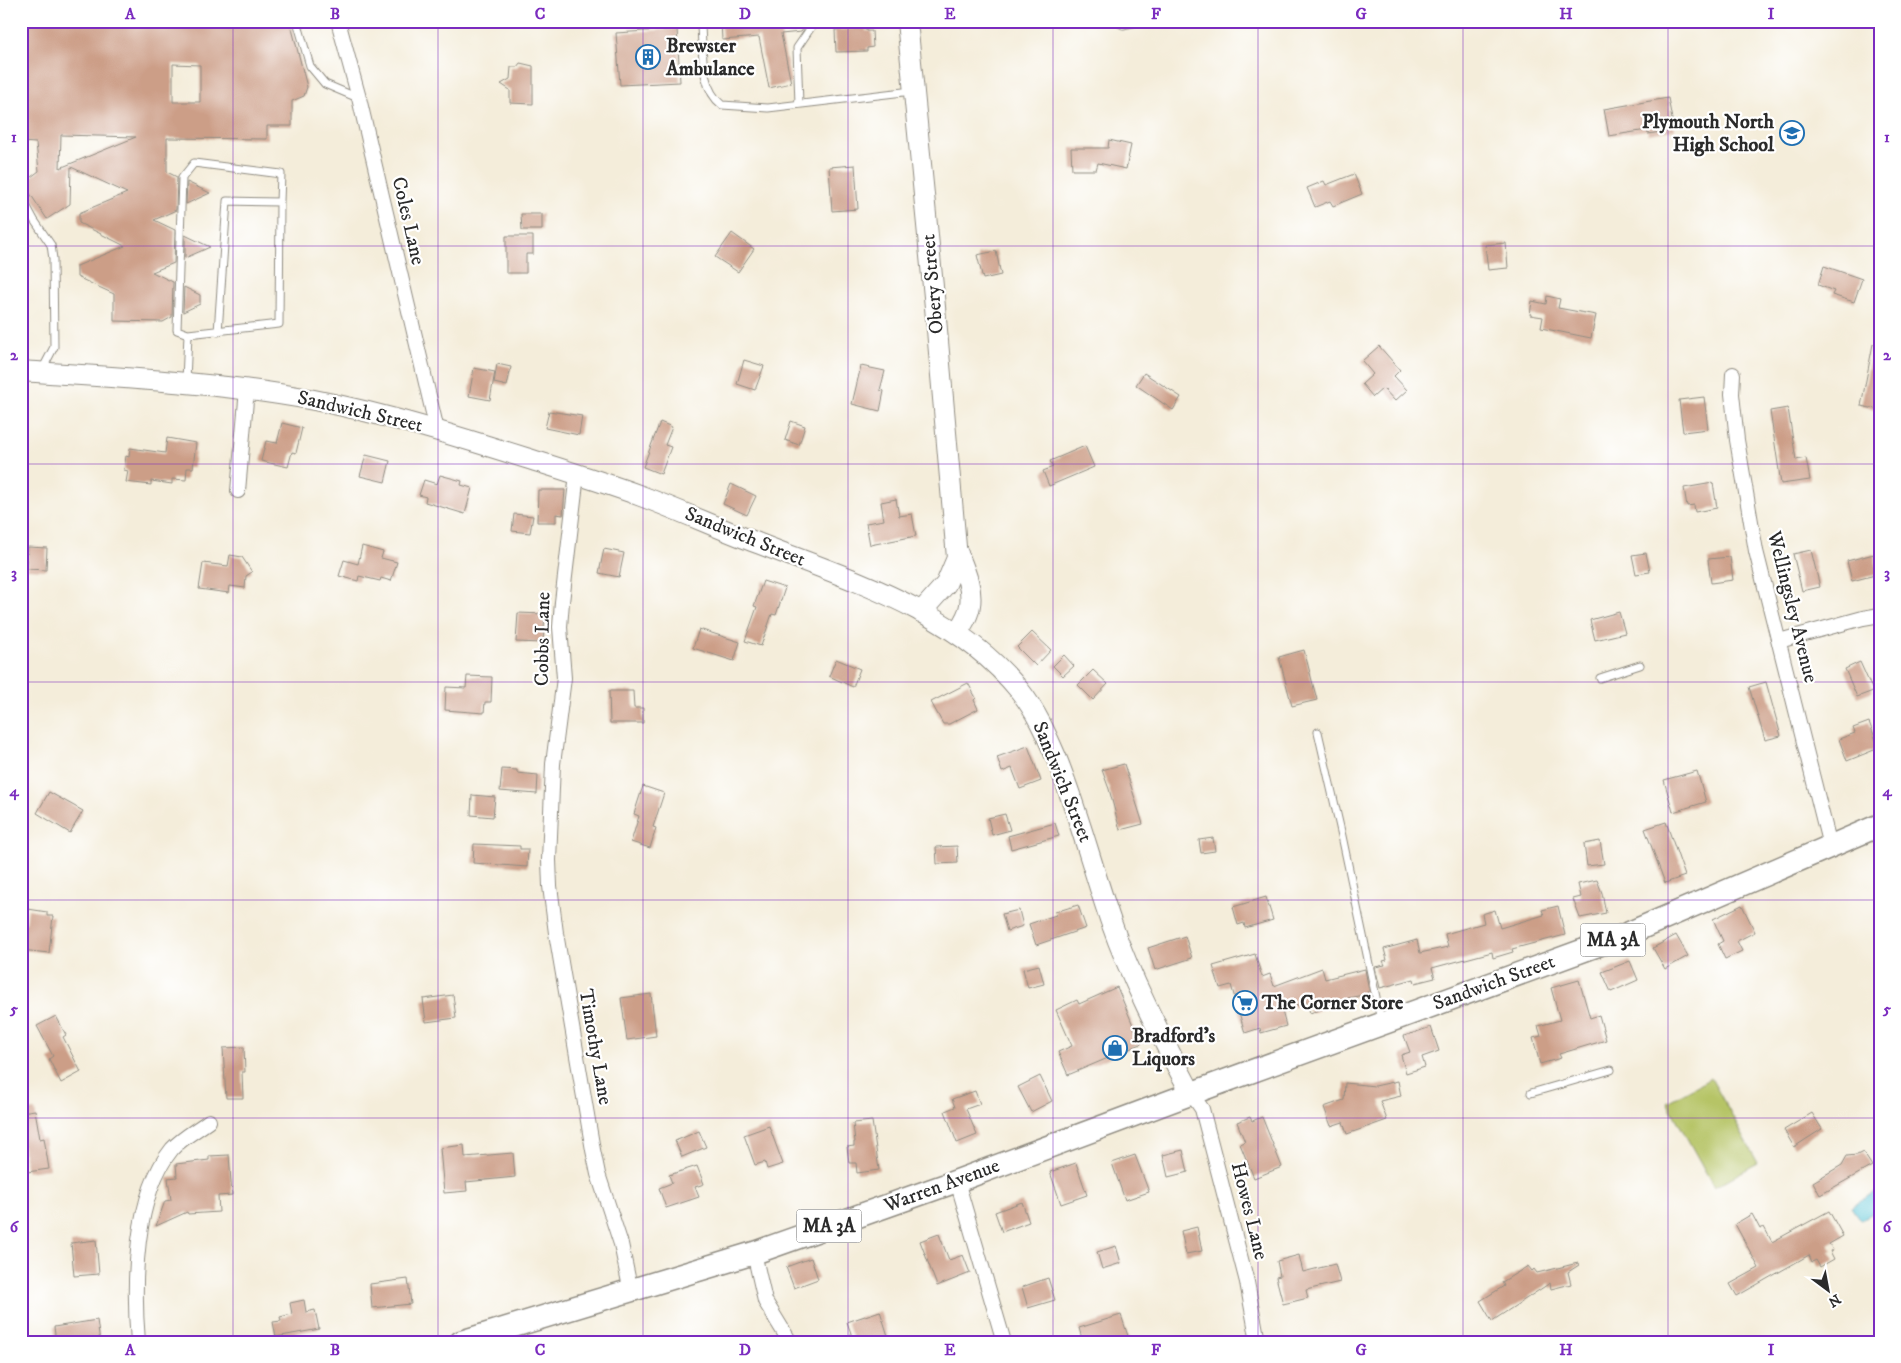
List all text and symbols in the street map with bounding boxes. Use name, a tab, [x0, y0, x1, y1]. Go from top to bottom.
text: A	[124, 4, 136, 24]
text: B	[330, 4, 340, 24]
text: C	[535, 4, 545, 24]
text: D	[739, 4, 751, 24]
text: E	[944, 4, 956, 24]
text: F	[1151, 4, 1161, 24]
text: G	[1355, 4, 1367, 24]
text: H	[1559, 4, 1573, 24]
text: I	[1768, 4, 1775, 24]
place label: Brewster Ambulance	[665, 34, 755, 82]
building icon: Brewster Ambulance	[635, 44, 661, 70]
place label: Plymouth North High School	[1642, 110, 1775, 158]
school or university icon: Plymouth North High School	[1779, 120, 1805, 146]
text: 1	[11, 127, 17, 147]
text: 1	[1884, 127, 1890, 147]
street label: Coles Lane	[386, 174, 430, 268]
street label: Obery Street	[916, 233, 950, 335]
text: 2	[10, 345, 19, 365]
text: 2	[1883, 345, 1892, 365]
street label: Sandwich Street	[295, 385, 425, 439]
street label: Sandwich Street	[681, 501, 809, 573]
street label: Wellingsley Avenue	[1761, 528, 1823, 685]
text: 3	[11, 563, 17, 583]
text: 3	[1884, 563, 1890, 583]
street label: Cobbs Lane	[530, 592, 556, 686]
street label: Sandwich Street	[1026, 718, 1098, 846]
text: 4	[8, 781, 19, 801]
text: 4	[1881, 781, 1892, 801]
road number: MA 3A	[1580, 924, 1646, 956]
street label: Sandwich Street	[1430, 949, 1558, 1017]
street label: Timothy Lane	[573, 987, 617, 1107]
supermarket icon: The Corner Store	[1232, 990, 1258, 1016]
place label: The Corner Store	[1261, 991, 1404, 1016]
text: 5	[9, 999, 18, 1019]
text: 5	[1882, 999, 1891, 1019]
place label: Bradford's Liquors	[1132, 1024, 1216, 1072]
shop icon: Bradford's Liquors	[1102, 1035, 1128, 1061]
street label: Warren Avenue	[880, 1154, 1003, 1219]
street label: Howes Lane	[1225, 1160, 1273, 1262]
road number: MA 3A	[796, 1210, 862, 1242]
text: 6	[10, 1217, 20, 1237]
text: 6	[1883, 1217, 1893, 1237]
north arrow	[1804, 1266, 1854, 1316]
text: N	[1824, 1289, 1844, 1311]
text: A	[124, 1340, 136, 1360]
text: B	[330, 1340, 340, 1360]
text: C	[535, 1340, 545, 1360]
text: D	[739, 1340, 751, 1360]
text: E	[944, 1340, 956, 1360]
text: F	[1151, 1340, 1161, 1360]
text: G	[1355, 1340, 1367, 1360]
text: H	[1559, 1340, 1573, 1360]
text: I	[1768, 1340, 1775, 1360]

